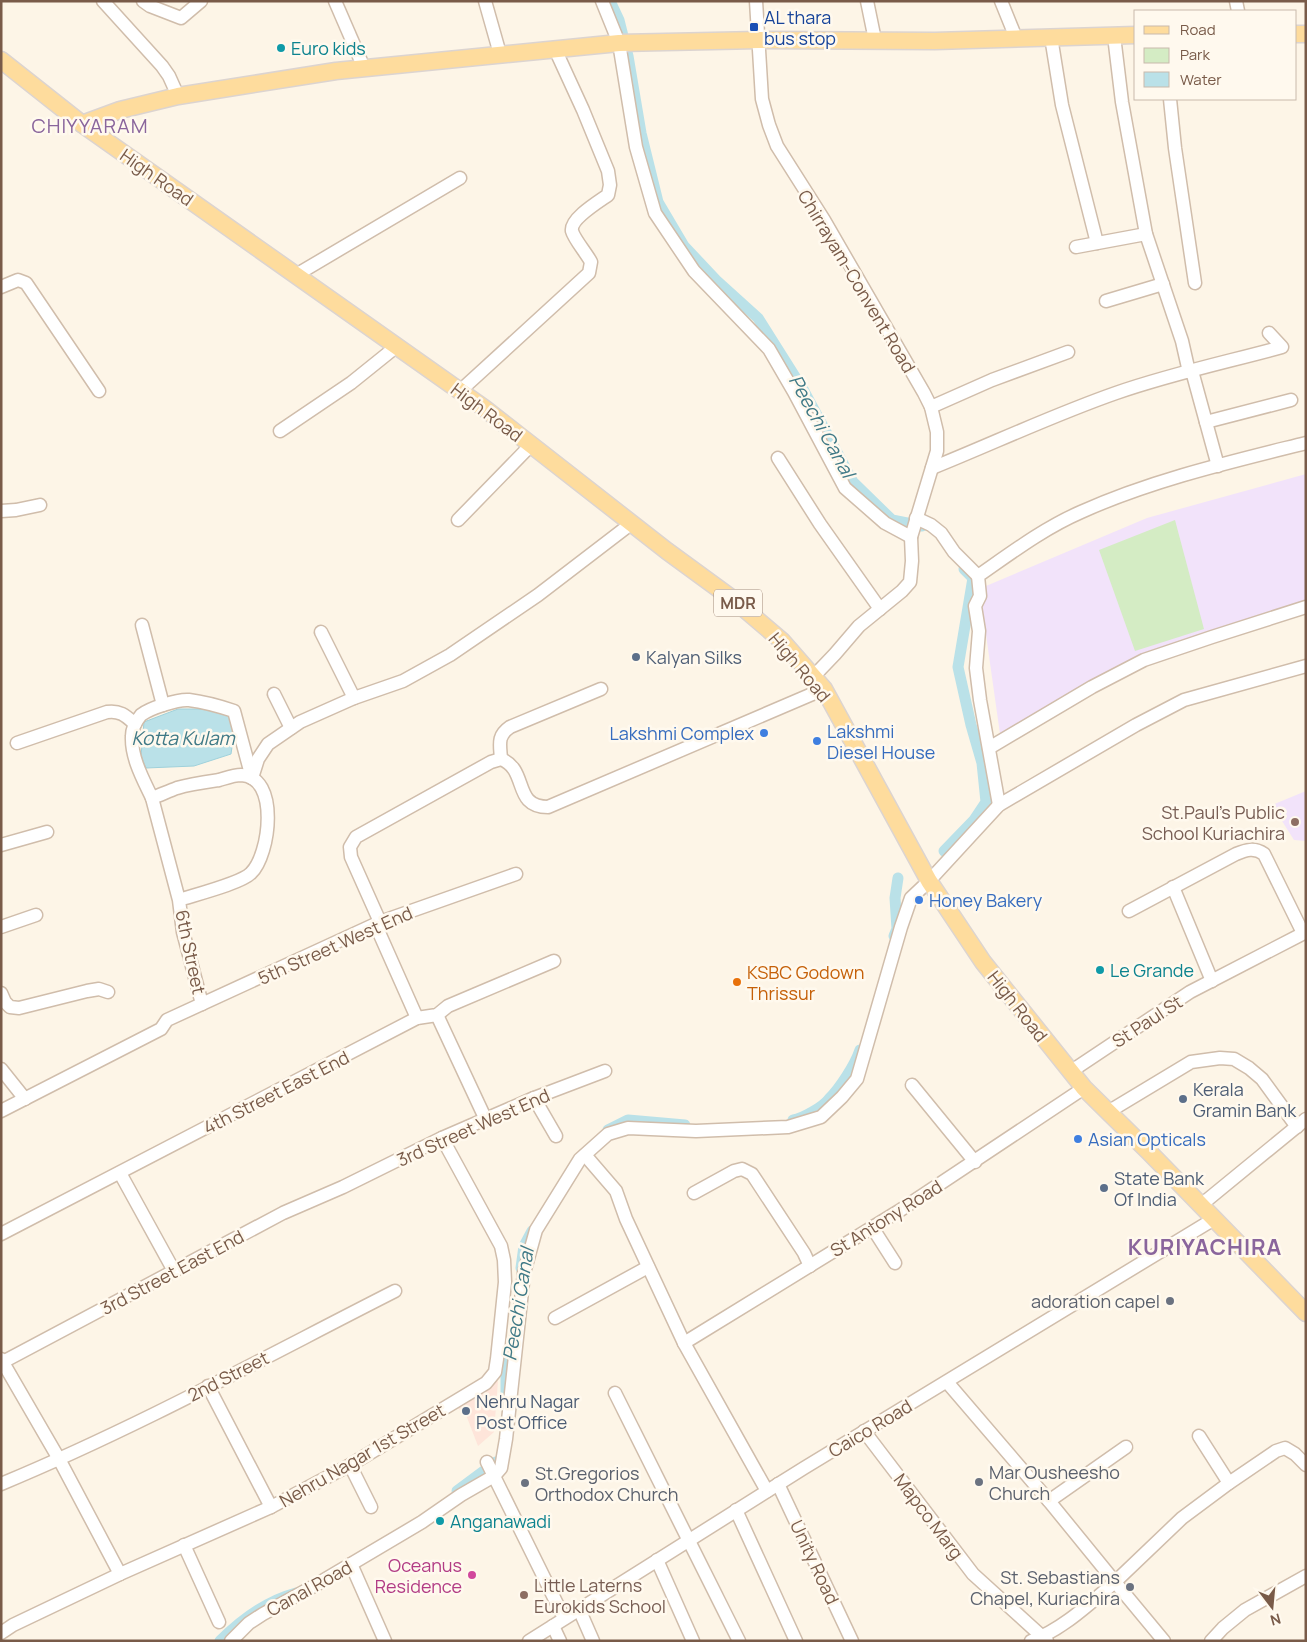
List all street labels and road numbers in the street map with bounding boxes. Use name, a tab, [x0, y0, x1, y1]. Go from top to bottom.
street label: High Road	[116, 143, 198, 211]
street label: Chirrayam-Convent Road	[793, 185, 921, 377]
street label: High Road	[446, 377, 528, 447]
road number: MDR	[714, 590, 762, 616]
street label: High Road	[764, 627, 836, 707]
street label: 5th Street West End	[254, 900, 416, 990]
street label: 6th Street	[170, 908, 212, 996]
street label: High Road	[983, 965, 1053, 1047]
street label: St Paul St	[1107, 989, 1187, 1053]
street label: 4th Street East End	[199, 1045, 353, 1139]
street label: 3rd Street West End	[393, 1082, 553, 1172]
street label: St Antony Road	[826, 1174, 946, 1262]
street label: 3rd Street East End	[96, 1224, 248, 1320]
street label: 2nd Street	[183, 1345, 273, 1407]
street label: Caico Road	[824, 1394, 916, 1462]
street label: Nehru Nagar 1st Street	[275, 1398, 449, 1512]
street label: Mapco Marg	[889, 1468, 969, 1564]
street label: Unity Road	[785, 1516, 845, 1608]
street label: Canal Road	[262, 1555, 356, 1621]

